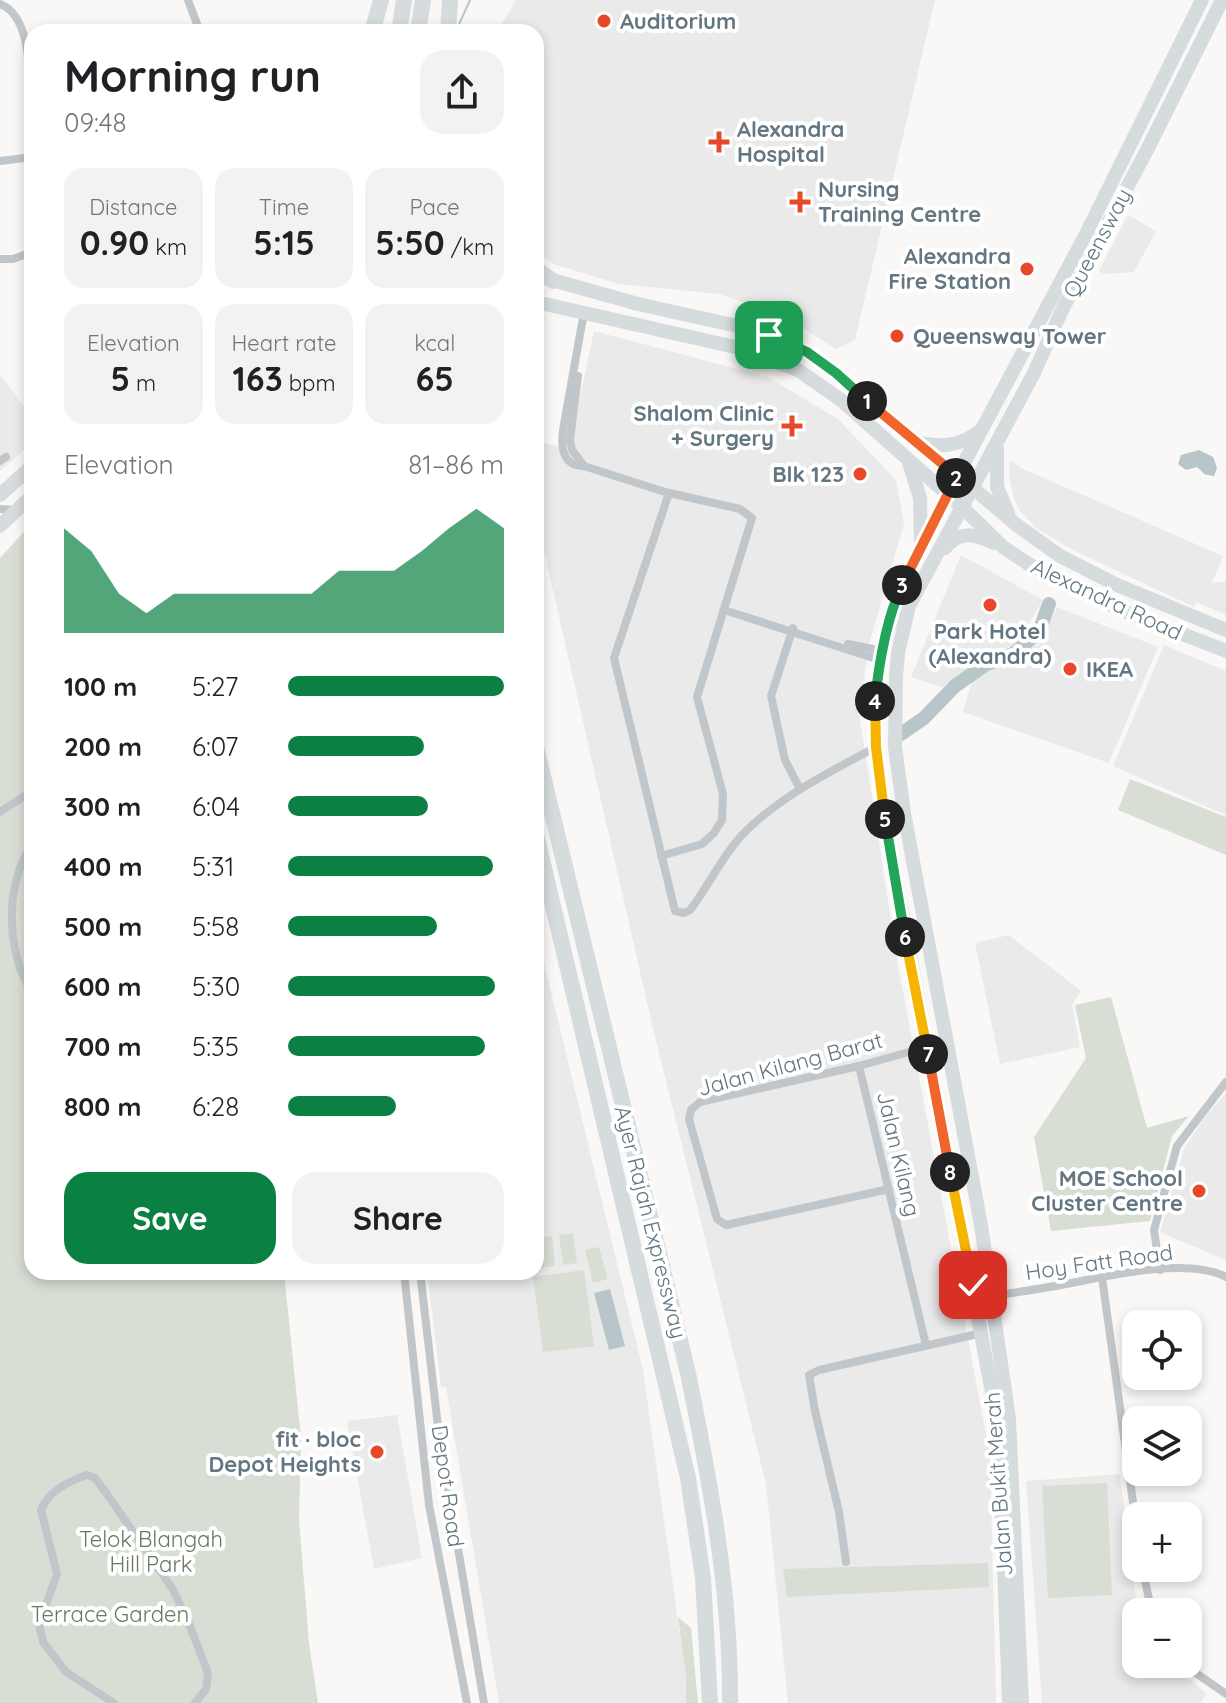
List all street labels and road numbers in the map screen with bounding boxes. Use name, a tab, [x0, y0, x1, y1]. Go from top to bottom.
street label: Queensway	[1056, 183, 1138, 303]
street label: Alexandra Road	[1027, 552, 1187, 646]
street label: Jalan Kilang Barat	[695, 1026, 885, 1102]
street label: Jalan Kilang	[871, 1089, 927, 1219]
street label: Ayer Rajah Expressway	[609, 1103, 693, 1341]
street label: Hoy Fatt Road	[1024, 1238, 1174, 1286]
street label: Jalan Bukit Merah	[978, 1391, 1018, 1577]
street label: Depot Road	[426, 1423, 470, 1549]

